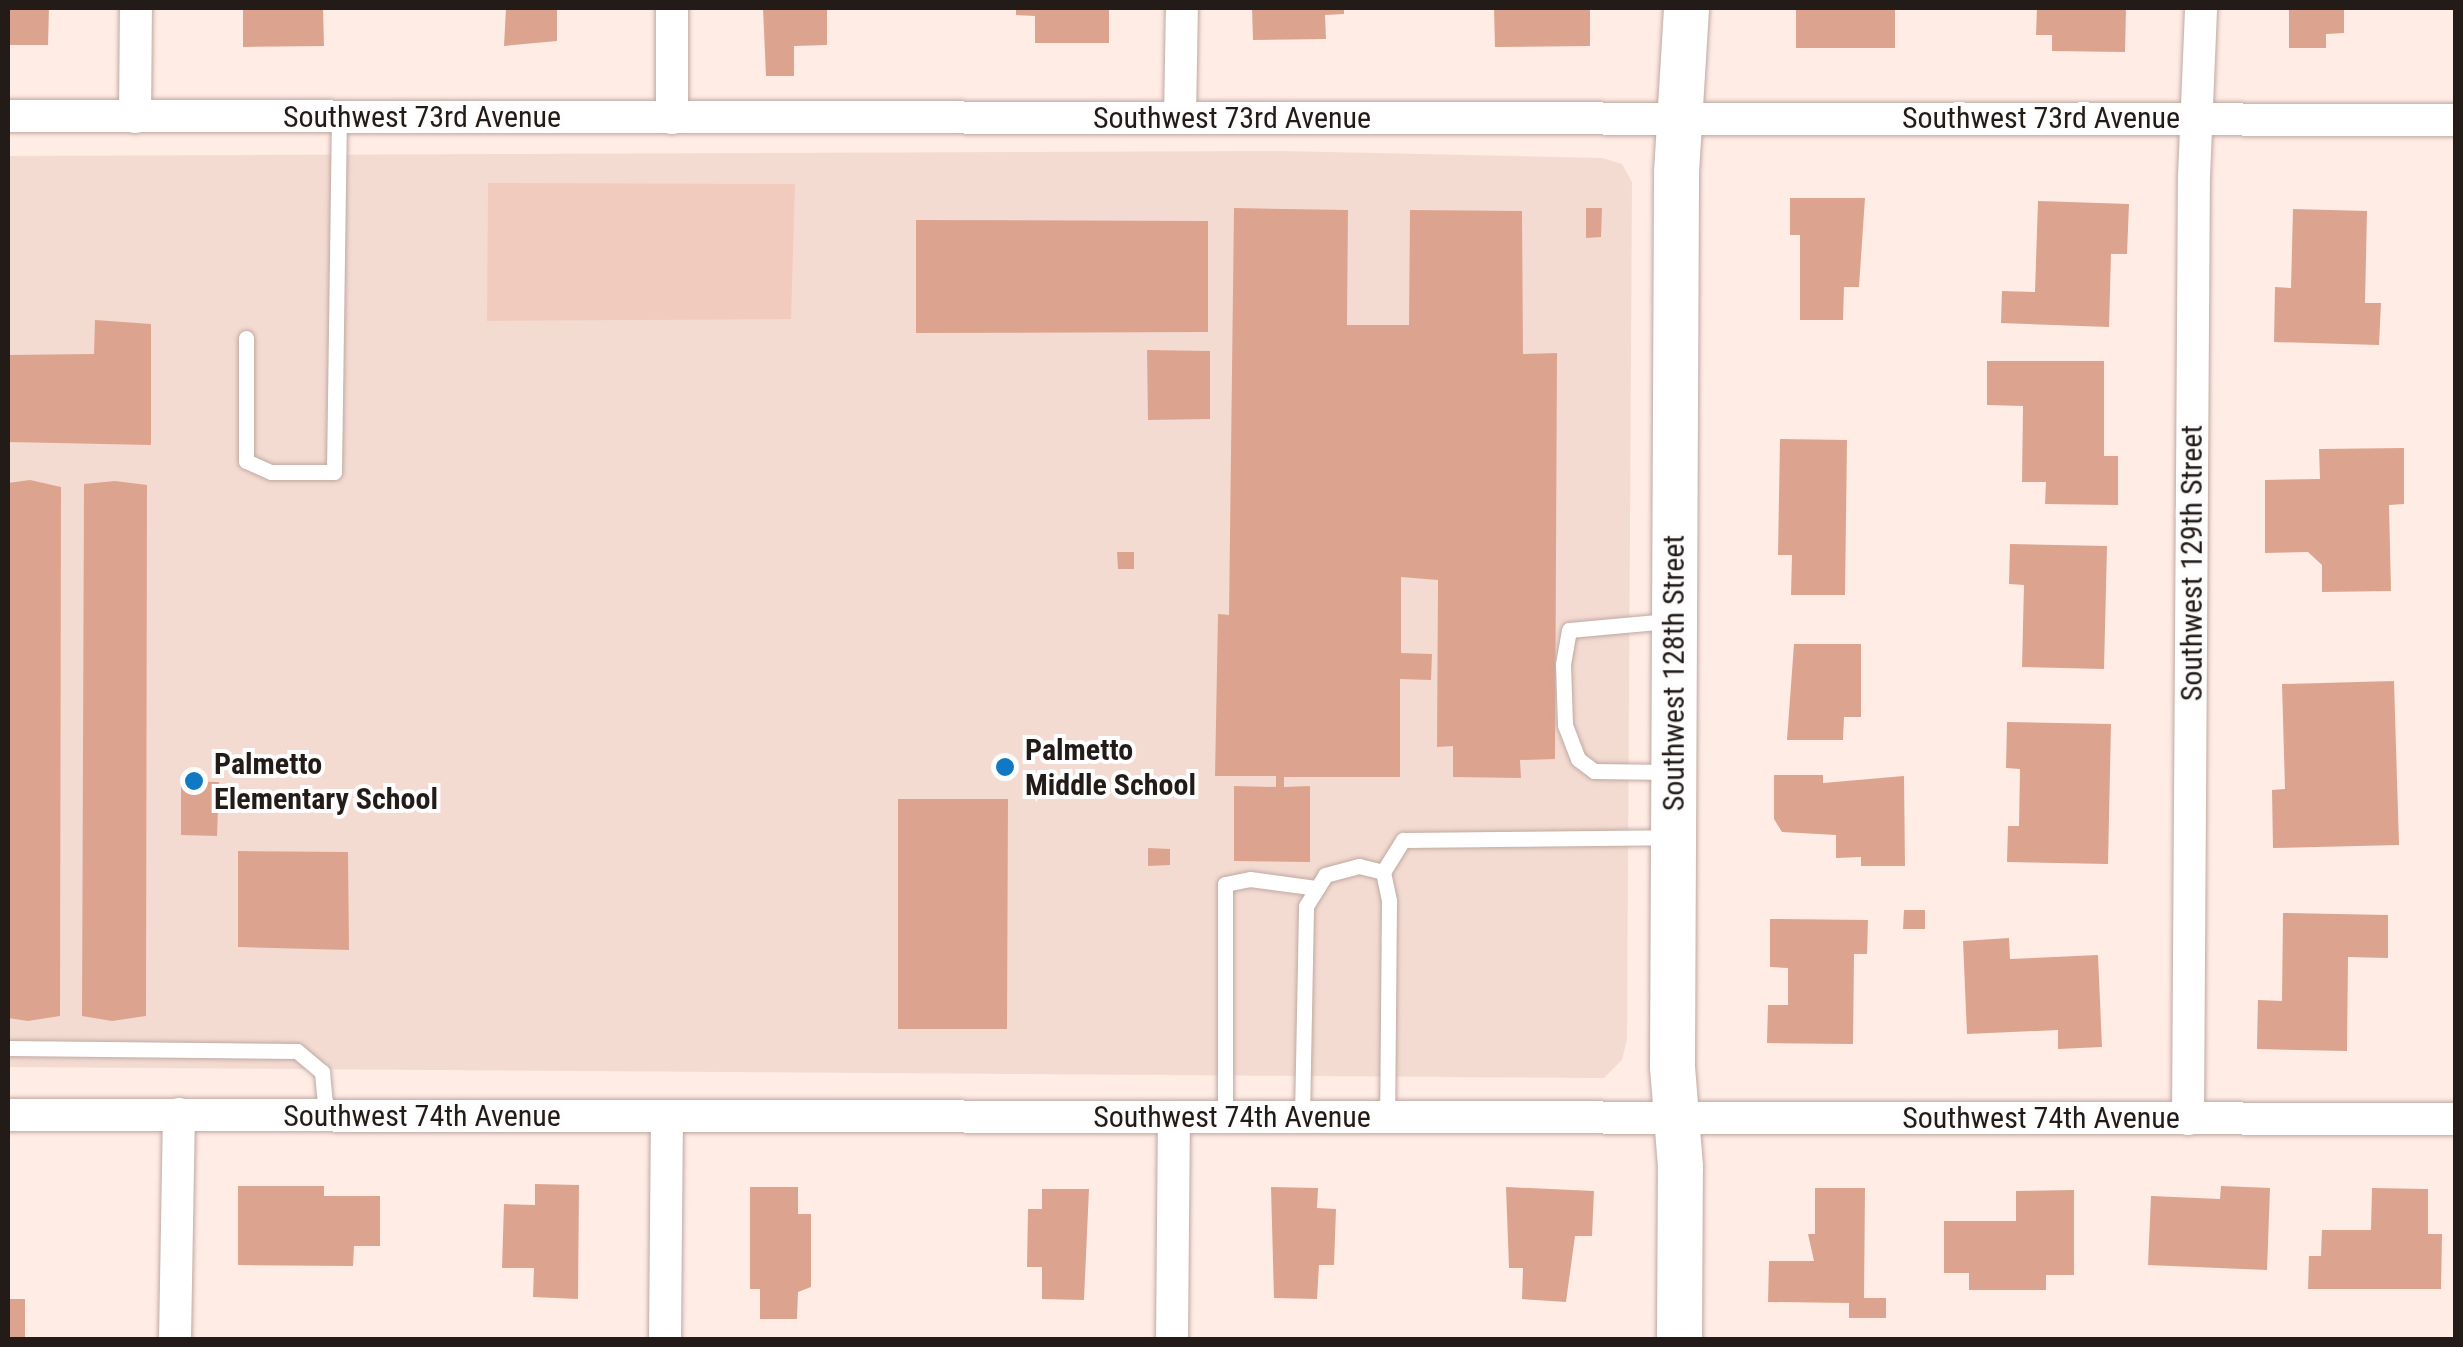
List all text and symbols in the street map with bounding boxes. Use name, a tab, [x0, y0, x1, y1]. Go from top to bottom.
street label: Southwest 73rd Avenue	[283, 99, 561, 135]
street label: Southwest 73rd Avenue	[1093, 100, 1371, 136]
street label: Southwest 73rd Avenue	[1902, 100, 2180, 136]
street label: Southwest 129th Street	[2174, 425, 2210, 701]
street label: Southwest 128th Street	[1656, 535, 1692, 811]
place label: Palmetto Middle School	[1025, 732, 1196, 802]
place label: Palmetto Elementary School	[214, 746, 438, 816]
marker: Palmetto Middle School	[994, 756, 1016, 778]
marker: Palmetto Elementary School	[183, 770, 205, 792]
street label: Southwest 74th Avenue	[283, 1098, 561, 1134]
street label: Southwest 74th Avenue	[1093, 1099, 1371, 1135]
street label: Southwest 74th Avenue	[1902, 1100, 2180, 1136]

